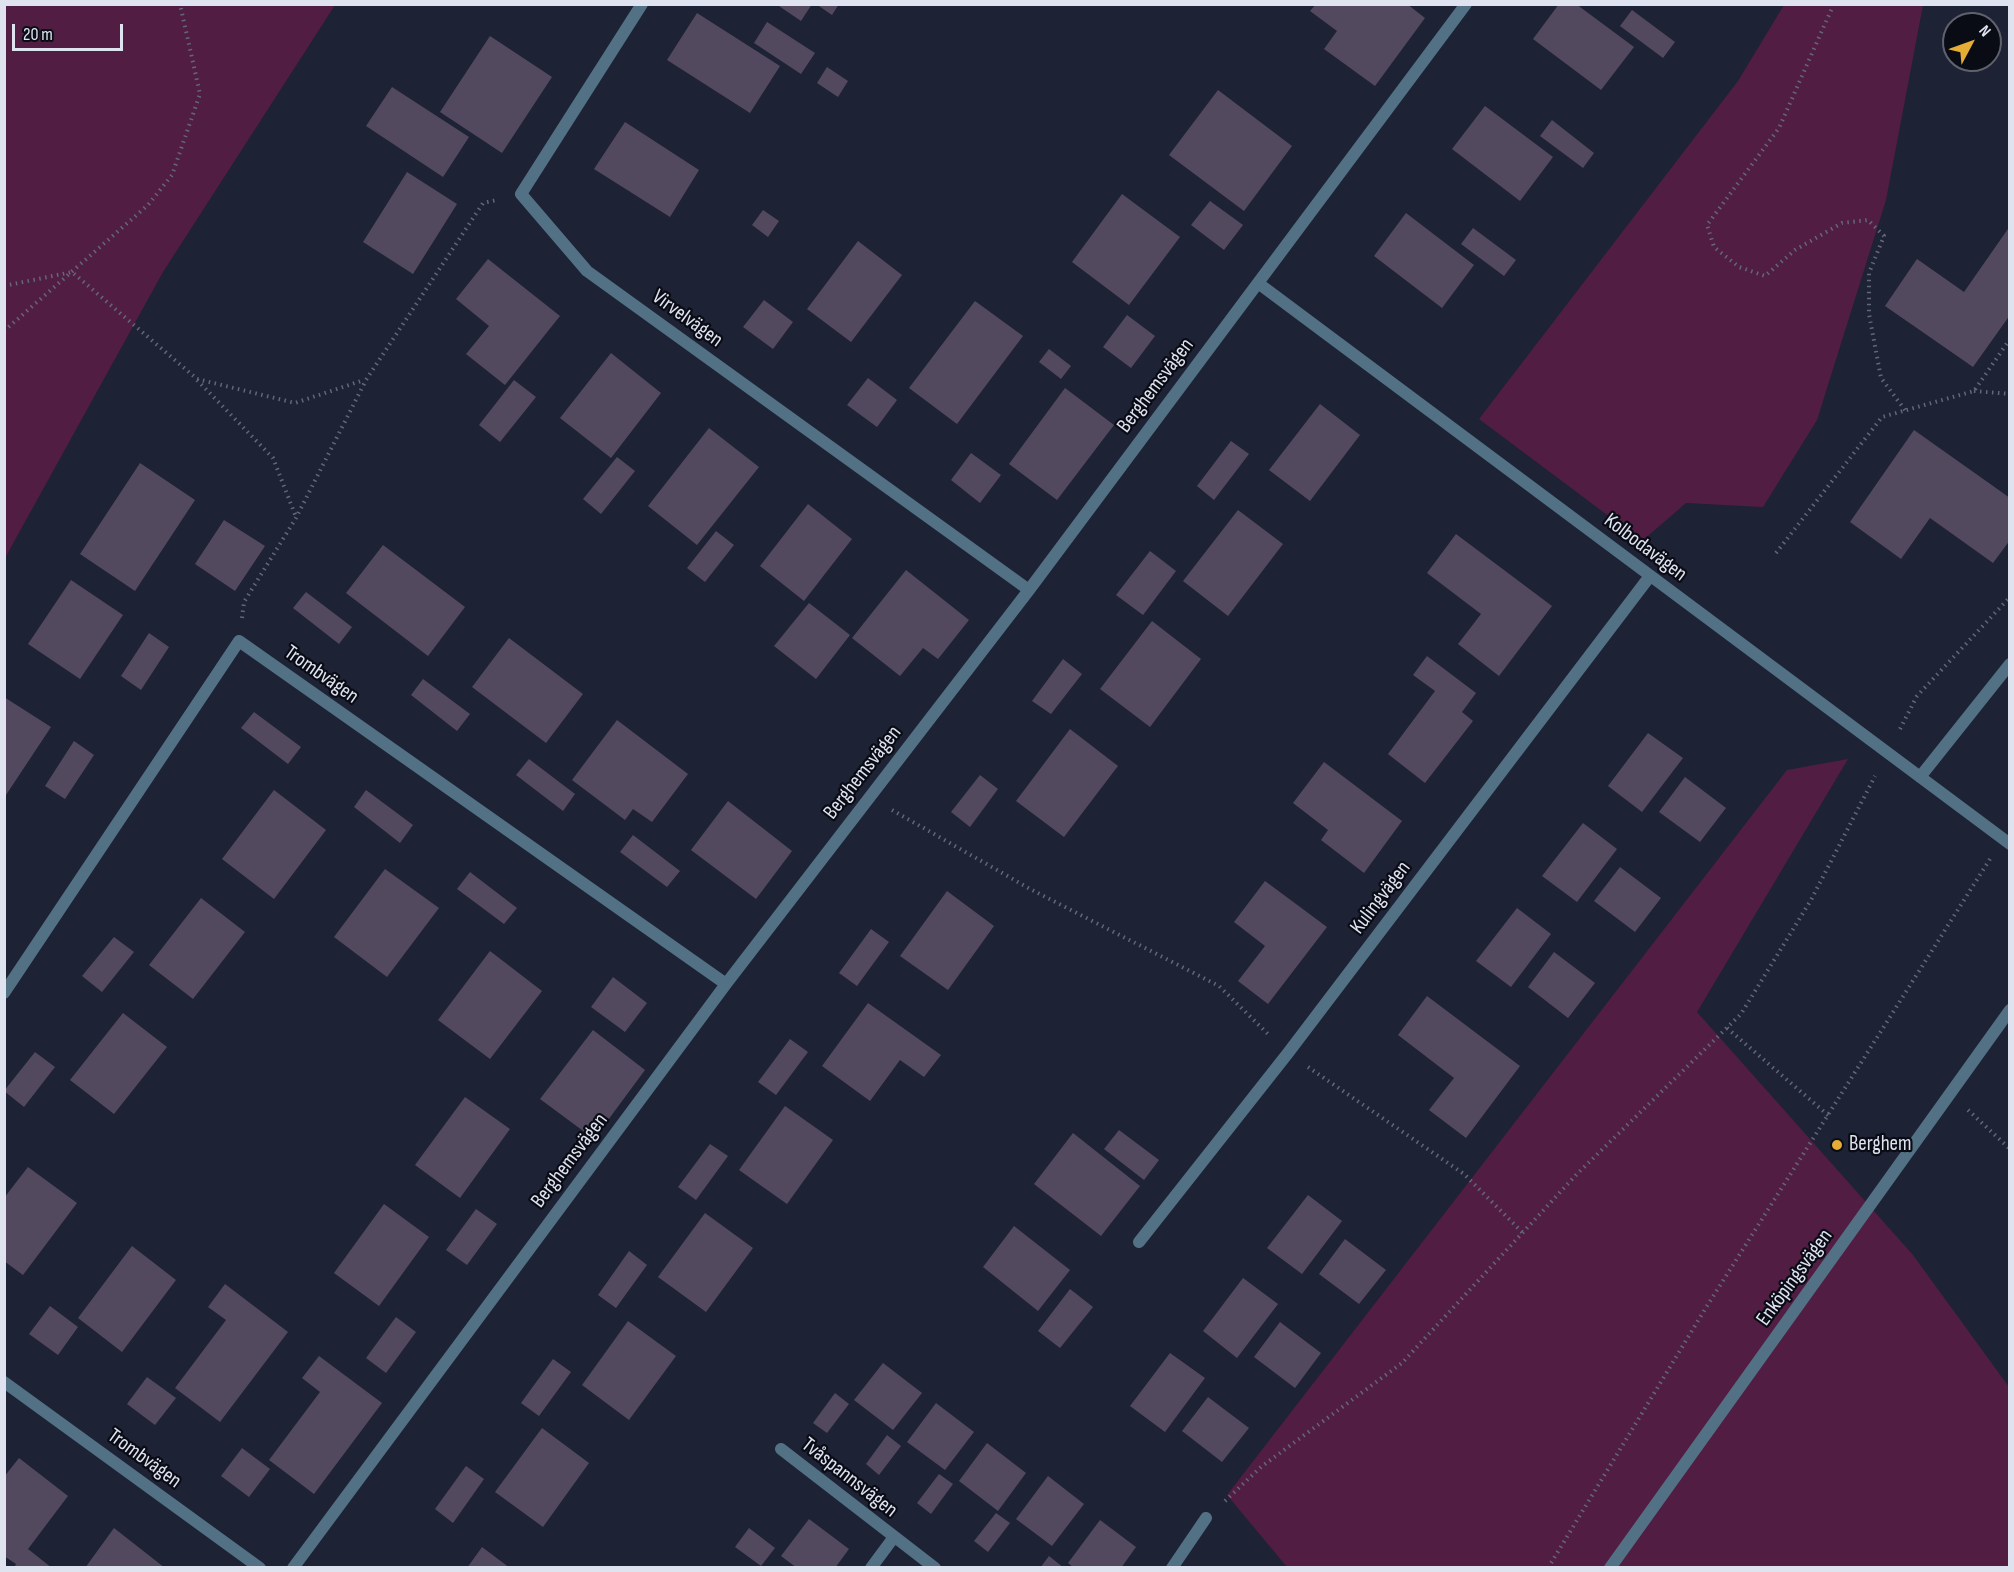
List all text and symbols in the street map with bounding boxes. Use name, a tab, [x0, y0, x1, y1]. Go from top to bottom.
scale bar	[15, 12, 126, 50]
north arrow	[1942, 12, 2002, 72]
text: N	[1974, 22, 1994, 41]
text: 20 m	[23, 24, 53, 45]
street label: Virvelvägen	[647, 285, 727, 353]
street label: Berghemsvägen	[1112, 334, 1200, 438]
street label: Kolbodavägen	[1598, 509, 1692, 587]
street label: Trombvägen	[279, 640, 363, 710]
street label: Berghemsvägen	[819, 721, 907, 825]
street label: Kulingvägen	[1345, 857, 1417, 939]
street label: Berghemsvägen	[526, 1109, 614, 1213]
place label: Berghem	[1849, 1132, 1912, 1158]
marker: Berghem	[1830, 1138, 1844, 1152]
street label: Enköpingsvägen	[1752, 1225, 1838, 1331]
street label: Trombvägen	[102, 1424, 186, 1494]
street label: Tvåspannsvägen	[796, 1433, 902, 1523]

